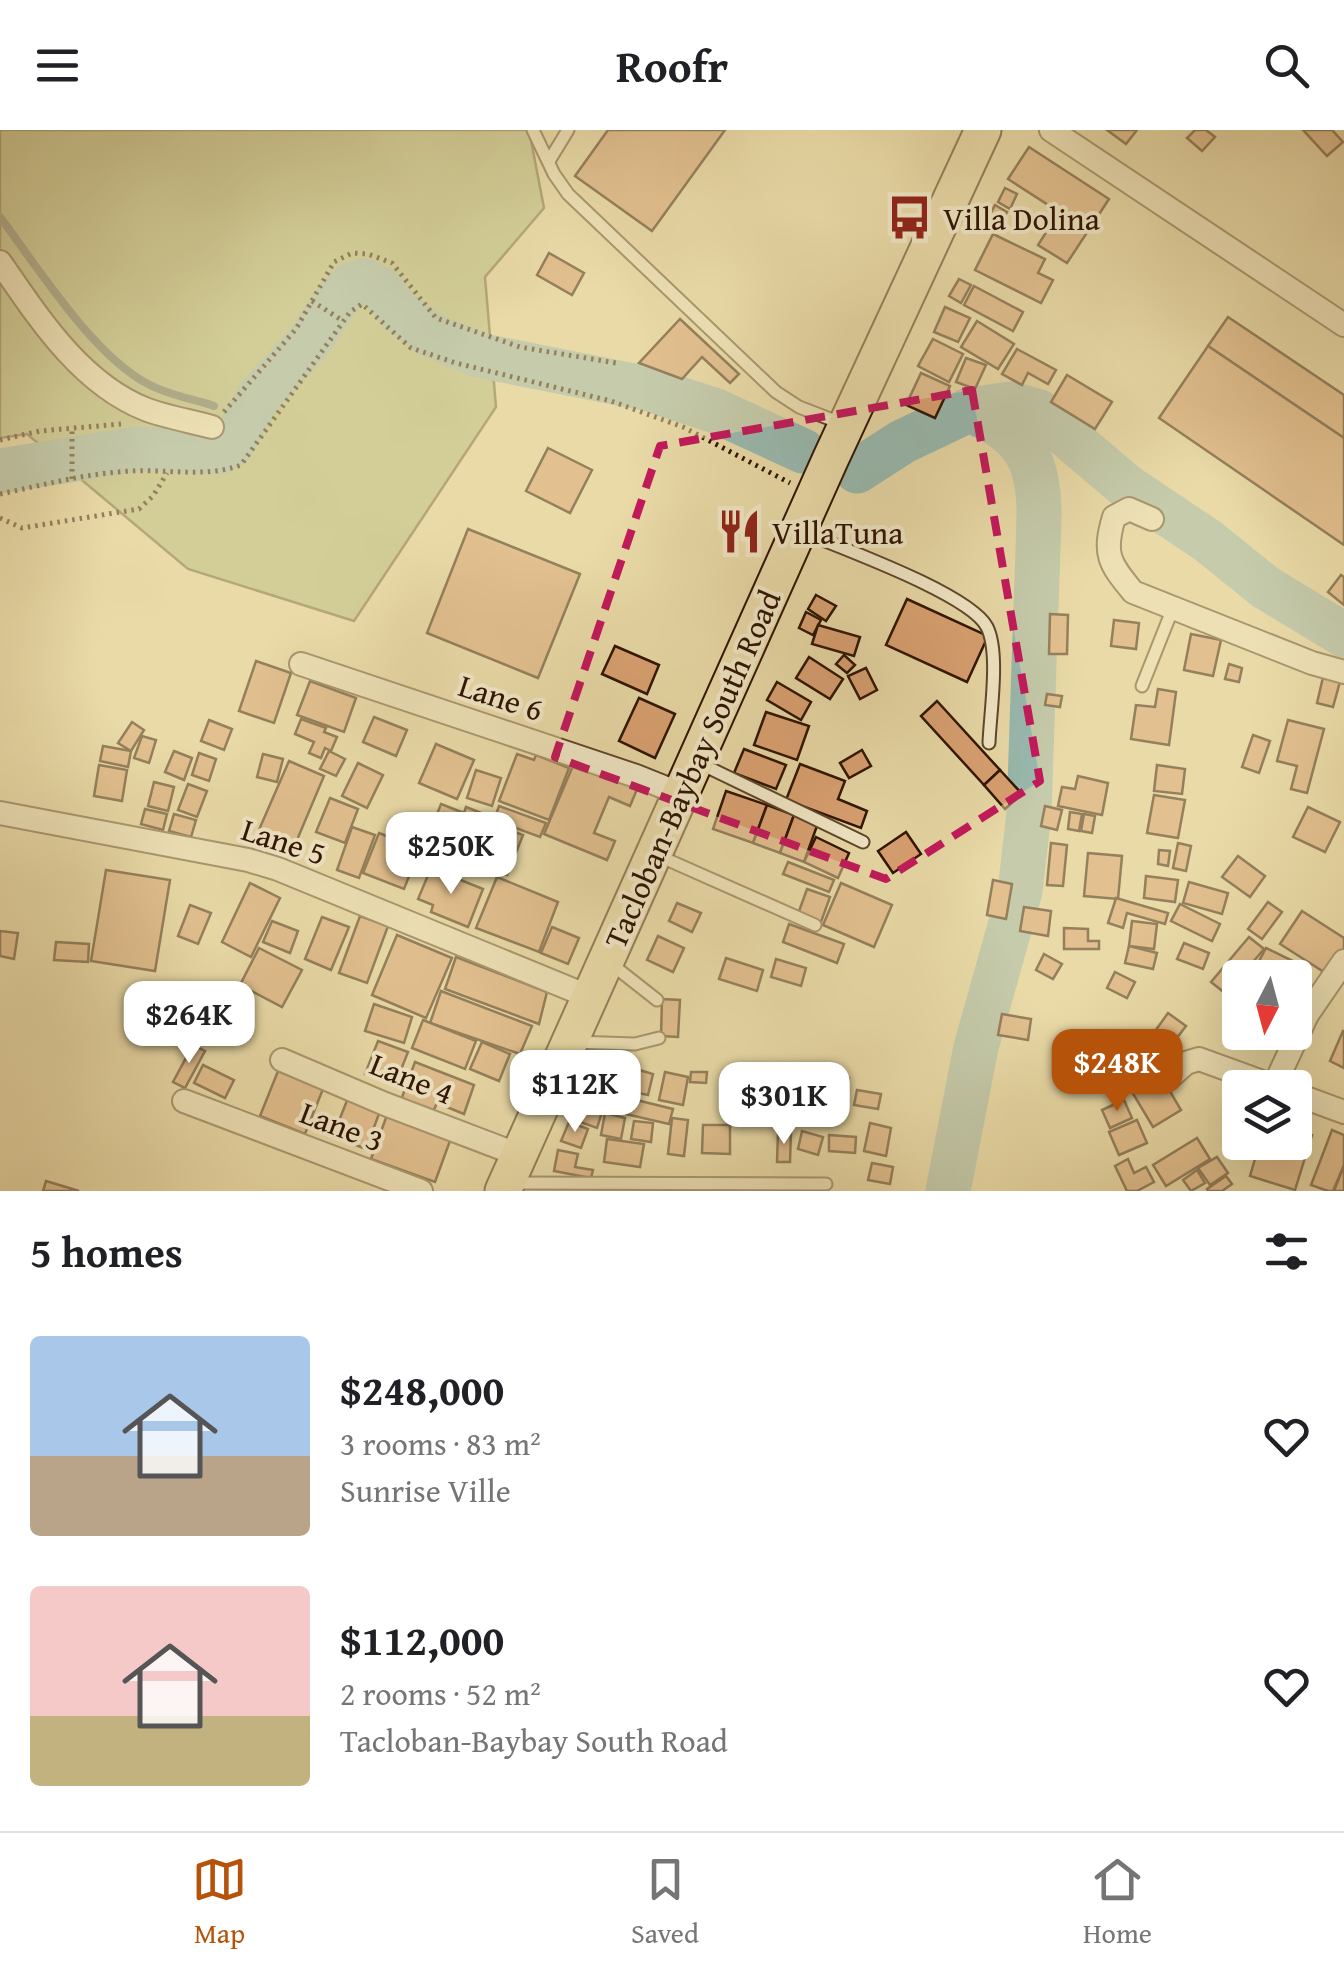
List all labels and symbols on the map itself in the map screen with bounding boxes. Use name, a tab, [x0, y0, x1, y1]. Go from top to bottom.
bus stop icon: Villa Dolina	[886, 194, 934, 242]
place label: Villa Dolina	[943, 195, 1100, 242]
restaurant icon: VillaTuna	[715, 508, 763, 556]
place label: VillaTuna	[772, 509, 903, 556]
street label: Tacloban-Baybay South Road	[592, 582, 792, 956]
street label: Lane 6	[453, 661, 549, 733]
street label: Lane 5	[236, 805, 332, 877]
pin: $250K	[381, 812, 521, 897]
north arrow	[1222, 960, 1312, 1050]
pin: $264K	[119, 981, 259, 1066]
pin: $248K	[1047, 1029, 1187, 1114]
street label: Lane 4	[363, 1040, 461, 1116]
pin: $112K	[505, 1050, 645, 1135]
pin: $301K	[714, 1062, 854, 1147]
street label: Lane 3	[293, 1089, 391, 1163]

